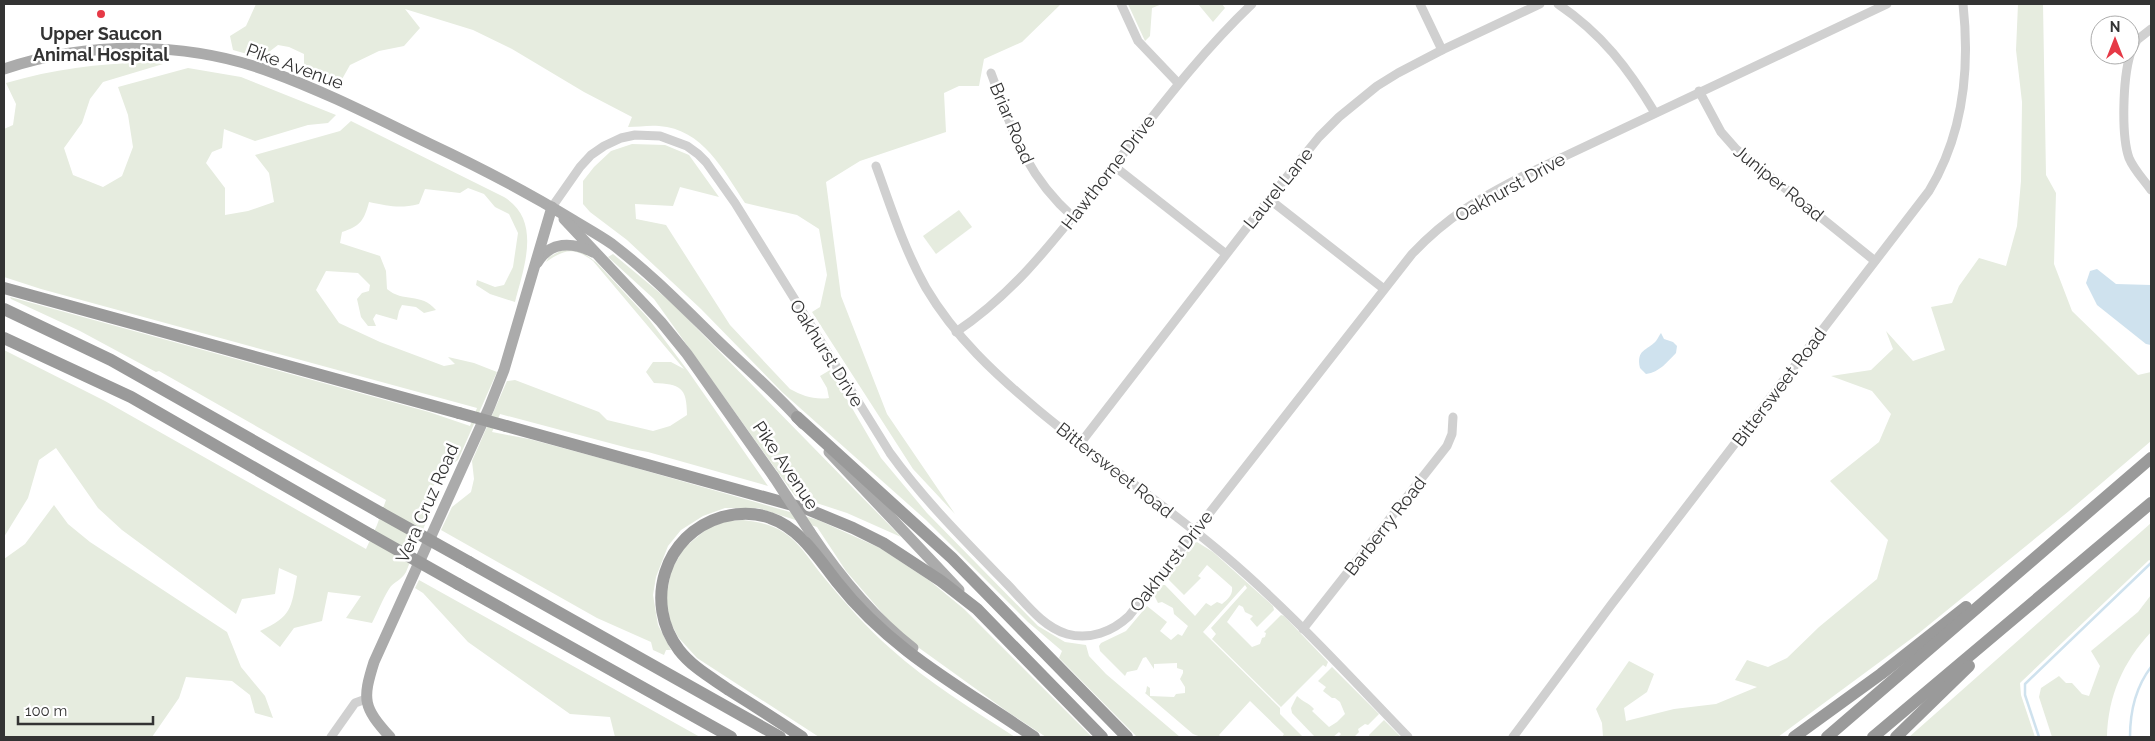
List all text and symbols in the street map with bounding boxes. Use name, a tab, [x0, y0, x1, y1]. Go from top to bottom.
marker: Upper Saucon Animal Hospital	[95, 8, 107, 20]
north arrow	[2090, 15, 2140, 65]
text: N	[2110, 19, 2120, 35]
place label: Upper Saucon Animal Hospital	[33, 23, 169, 65]
street label: Pike Avenue	[244, 39, 347, 93]
street label: Briar Road	[986, 79, 1038, 167]
street label: Hawthorne Drive	[1057, 110, 1159, 233]
street label: Juniper Road	[1730, 141, 1828, 225]
street label: Laurel Lane	[1239, 143, 1317, 233]
street label: Oakhurst Drive	[1451, 148, 1569, 226]
street label: Oakhurst Drive	[786, 295, 869, 411]
street label: Bittersweet Road	[1728, 324, 1830, 450]
street label: Pike Avenue	[749, 417, 823, 513]
street label: Bittersweet Road	[1052, 418, 1178, 522]
street label: Vera Cruz Road	[391, 440, 463, 566]
street label: Barberry Road	[1340, 472, 1430, 580]
street label: Oakhurst Drive	[1125, 506, 1217, 616]
scale bar	[18, 694, 152, 726]
text: 100 m	[25, 702, 67, 720]

